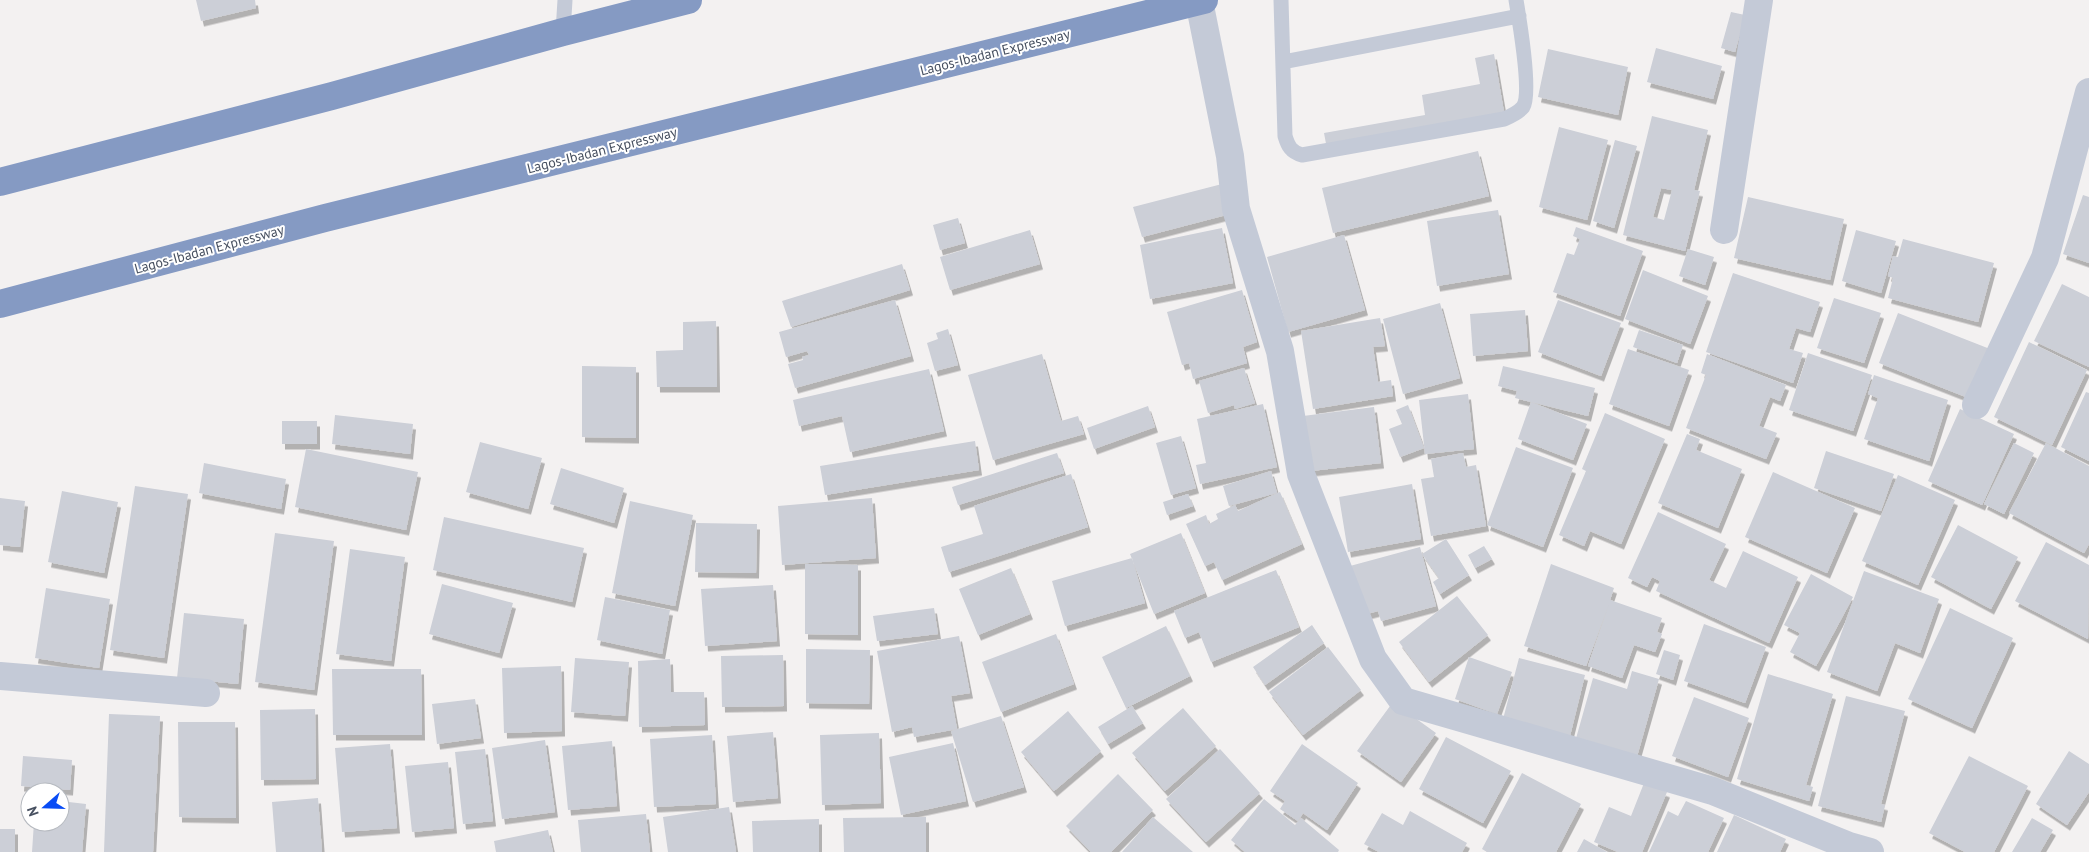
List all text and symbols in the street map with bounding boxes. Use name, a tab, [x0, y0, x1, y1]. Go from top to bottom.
street label: Lagos-Ibadan Expressway	[918, 25, 1072, 79]
street label: Lagos-Ibadan Expressway	[525, 123, 679, 177]
street label: Lagos-Ibadan Expressway	[132, 220, 286, 278]
north arrow	[20, 782, 70, 832]
text: N	[23, 804, 43, 819]

